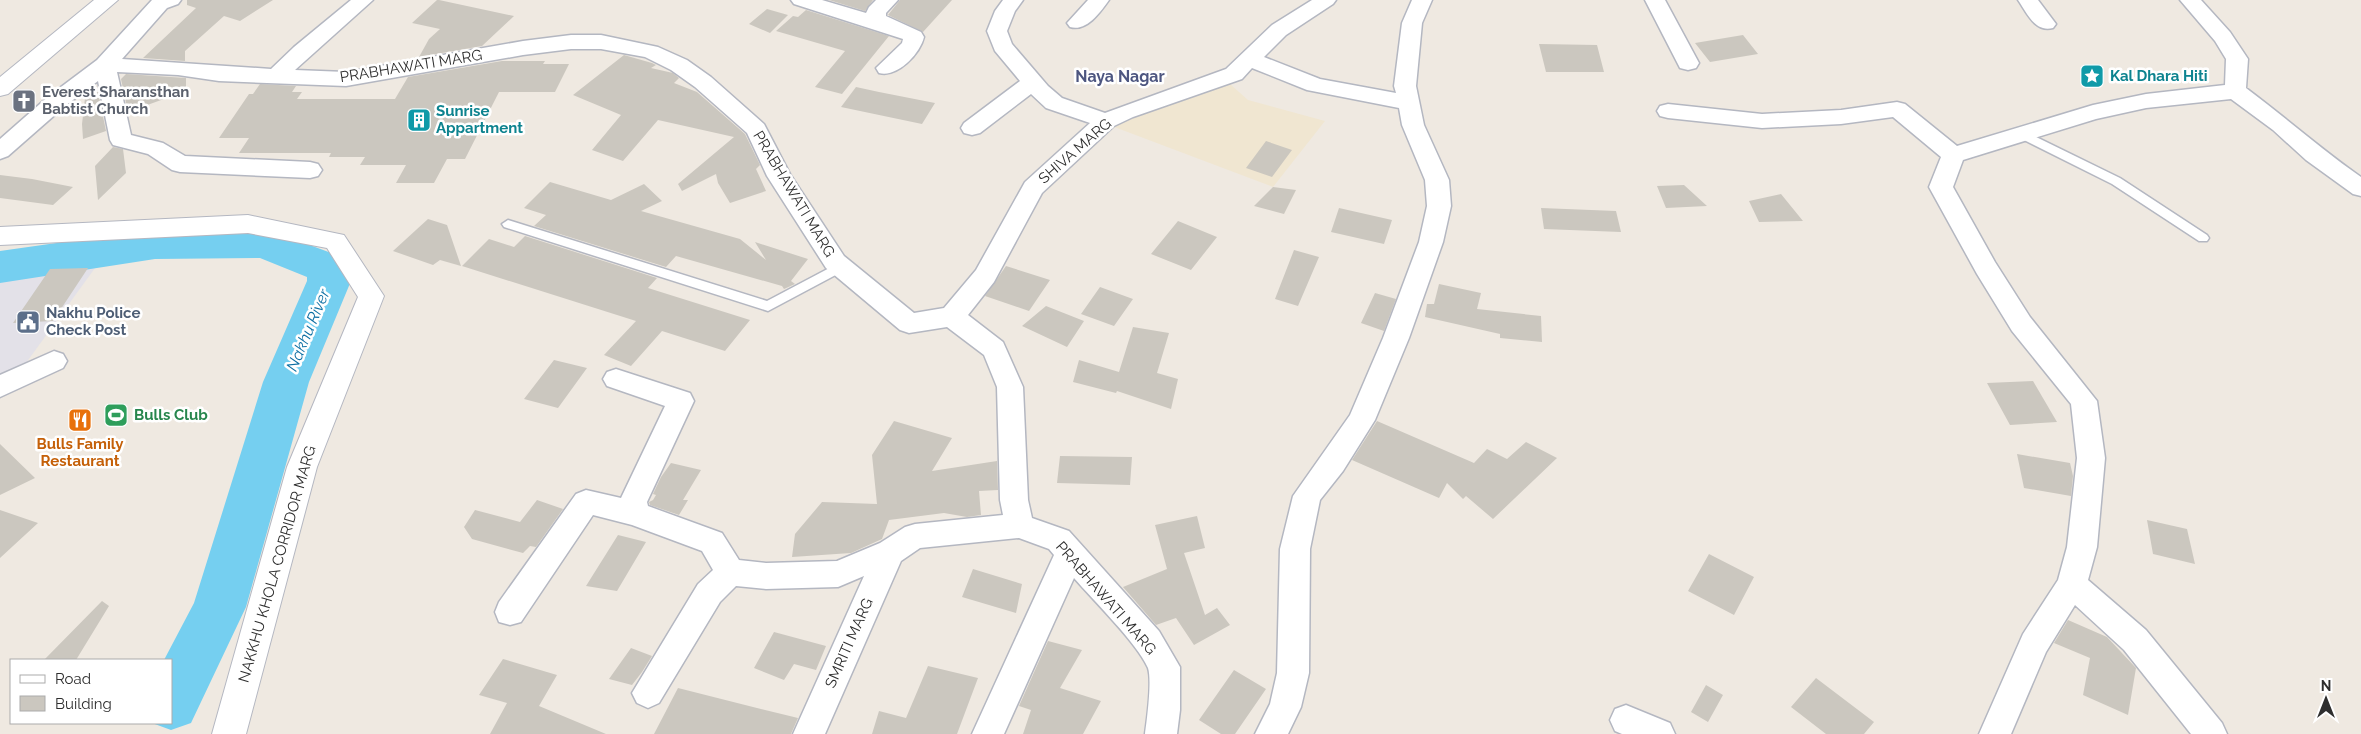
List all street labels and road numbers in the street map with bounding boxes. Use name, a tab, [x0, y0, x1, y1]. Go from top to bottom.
street label: PRABHAWATI MARG	[338, 46, 484, 86]
street label: SHIVA MARG	[1035, 115, 1115, 187]
street label: PRABHAWATI MARG	[749, 128, 839, 260]
street label: NAKKHU KHOLA CORRIDOR MARG	[234, 443, 320, 685]
street label: PRABHAWATI MARG	[1052, 538, 1160, 658]
street label: SMRITI MARG	[821, 595, 877, 691]

